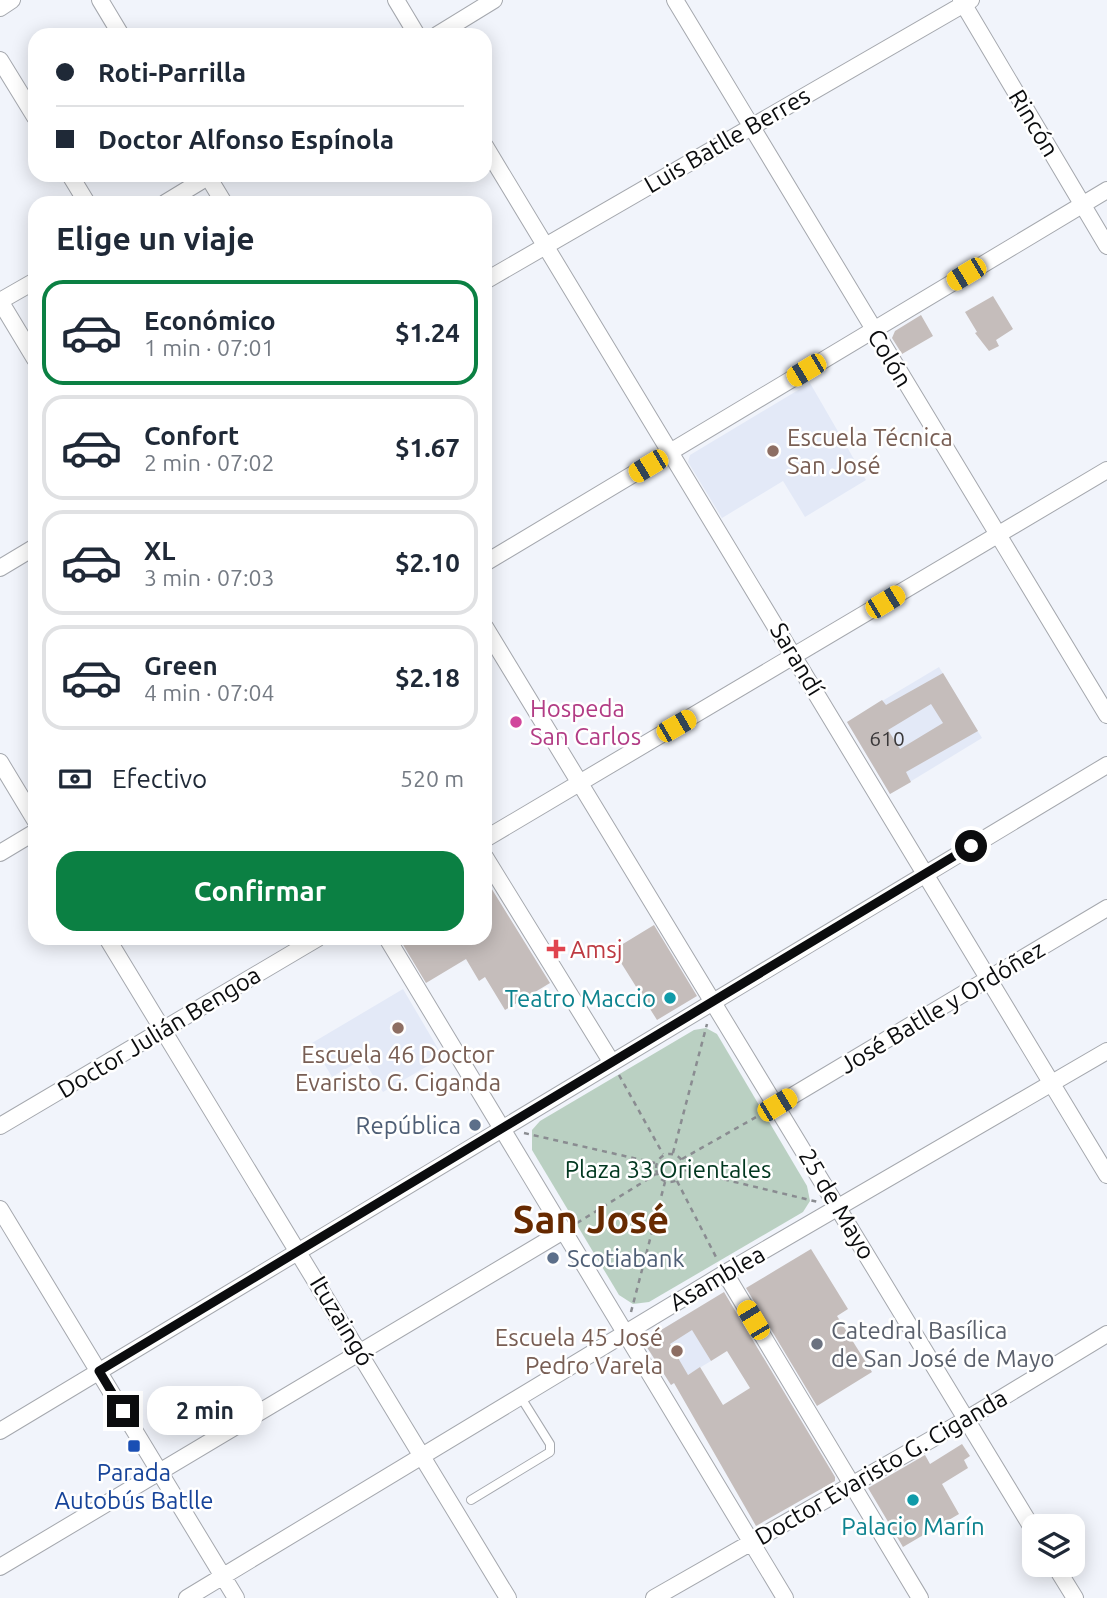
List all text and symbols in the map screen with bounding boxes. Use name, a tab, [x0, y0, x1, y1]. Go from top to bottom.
text: Roti-Parrilla	[98, 58, 246, 87]
street label: Luis Batlle Berres	[640, 82, 814, 198]
street label: Rincón	[1004, 85, 1064, 161]
text: Doctor Alfonso Espínola	[98, 125, 394, 154]
text: Elige un viaje	[56, 220, 255, 256]
car	[943, 254, 990, 294]
icon: car	[60, 301, 123, 364]
text: Económico	[144, 306, 276, 335]
text: $1.24	[395, 318, 460, 347]
street label: Colón	[862, 324, 918, 392]
text: 1 min · 07:01	[144, 335, 275, 360]
car	[783, 350, 830, 390]
icon: car	[60, 416, 123, 479]
text: Confort	[144, 421, 239, 450]
place label: Escuela Técnica San José	[787, 424, 953, 479]
text: $1.67	[395, 433, 460, 462]
marker: Escuela Técnica San José	[765, 443, 781, 459]
car	[625, 446, 672, 486]
text: 2 min · 07:02	[144, 450, 275, 475]
icon: car	[60, 531, 123, 594]
text: XL	[144, 536, 175, 565]
text: $2.10	[395, 548, 460, 577]
text: 3 min · 07:03	[144, 565, 275, 590]
car	[862, 582, 909, 622]
street label: Sarandí	[765, 618, 830, 701]
icon: car	[60, 646, 123, 709]
text: Green	[144, 651, 218, 680]
text: $2.18	[395, 663, 460, 692]
text: 4 min · 07:04	[144, 680, 275, 705]
place label: Hospeda San Carlos	[530, 695, 641, 750]
car	[653, 706, 700, 746]
marker: Hospeda San Carlos	[508, 714, 524, 730]
house number: 610	[869, 726, 905, 750]
icon: cash	[56, 760, 94, 798]
text: Efectivo	[112, 764, 207, 793]
text: 520 m	[400, 766, 464, 791]
route start	[955, 830, 987, 862]
button: Confirmar	[56, 851, 464, 931]
street label: José Batlle y Ordóñez	[835, 935, 1049, 1079]
place label: Amsj	[570, 936, 623, 963]
marker: Amsj	[548, 941, 564, 957]
street label: Doctor Julián Bengoa	[53, 961, 265, 1103]
place label: Teatro Maccio	[505, 985, 656, 1012]
marker: Teatro Maccio	[662, 990, 678, 1006]
marker: Escuela 46 Doctor Evaristo G. Ciganda	[390, 1020, 406, 1036]
place label: Escuela 46 Doctor Evaristo G. Ciganda	[295, 1041, 501, 1096]
car	[754, 1085, 801, 1125]
place label: República	[356, 1112, 461, 1139]
marker: República	[467, 1117, 483, 1133]
street label: 25 de Mayo	[793, 1144, 881, 1264]
park label: Plaza 33 Orientales	[565, 1156, 771, 1183]
district label: San José	[513, 1198, 669, 1240]
street label: Asamblea	[665, 1240, 769, 1316]
place label: Scotiabank	[567, 1245, 685, 1272]
marker: Scotiabank	[545, 1250, 561, 1266]
street label: Ituzaingó	[305, 1271, 379, 1371]
car	[734, 1297, 773, 1343]
place label: Catedral Basílica de San José de Mayo	[831, 1317, 1054, 1372]
place label: Escuela 45 José Pedro Varela	[495, 1324, 663, 1379]
marker: Catedral Basílica de San José de Mayo	[809, 1336, 825, 1352]
marker: Escuela 45 José Pedro Varela	[669, 1343, 685, 1359]
street label: Doctor Evaristo G. Ciganda	[750, 1384, 1012, 1550]
callout: 2 min	[148, 1386, 263, 1436]
route end	[107, 1395, 139, 1427]
text: 2 min	[176, 1398, 234, 1423]
marker: Parada Autobús Batlle	[126, 1438, 142, 1454]
place label: Parada Autobús Batlle	[54, 1459, 214, 1514]
marker: Palacio Marín	[905, 1492, 921, 1508]
place label: Palacio Marín	[841, 1513, 985, 1540]
map controls	[1022, 1514, 1085, 1577]
button: layers	[1022, 1514, 1085, 1577]

